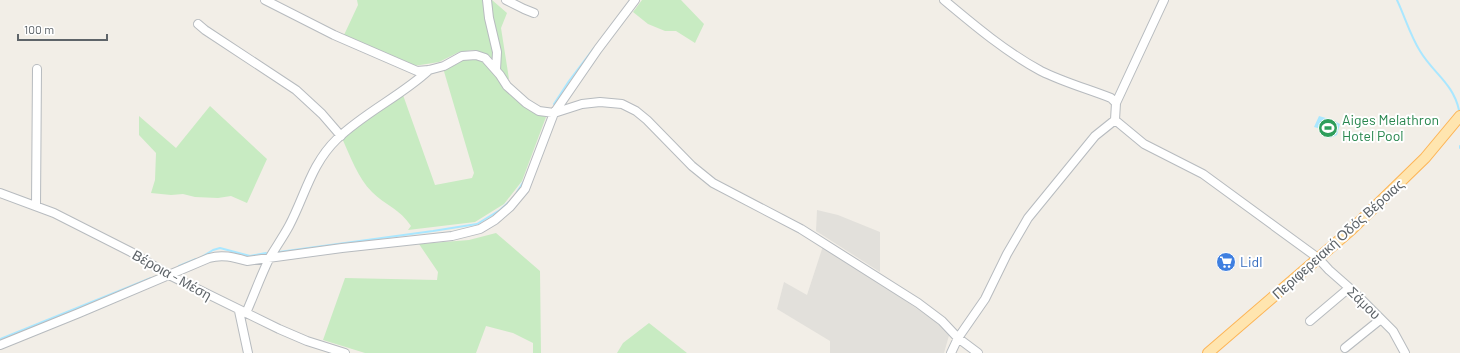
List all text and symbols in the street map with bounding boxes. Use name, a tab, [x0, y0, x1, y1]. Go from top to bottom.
scale bar	[18, 16, 107, 42]
text: 100 m	[24, 22, 54, 36]
place label: Aiges Melathron Hotel Pool	[1342, 111, 1439, 144]
sports icon: Aiges Melathron Hotel Pool	[1317, 117, 1339, 139]
street label: Περιφερειακή Οδός Βέροιας	[1268, 175, 1407, 302]
street label: Βέροια - Μέση	[130, 246, 215, 303]
supermarket icon: Lidl	[1215, 251, 1237, 273]
place label: Lidl	[1240, 253, 1262, 270]
street label: Σάμου	[1344, 283, 1385, 323]

